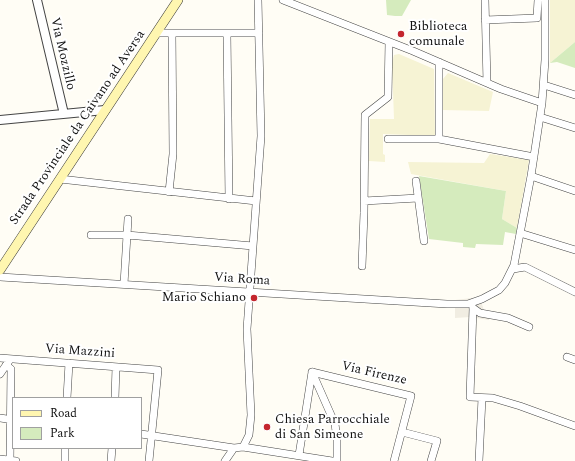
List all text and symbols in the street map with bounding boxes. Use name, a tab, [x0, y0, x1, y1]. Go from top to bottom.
street label: Via Mozzillo	[46, 16, 78, 92]
place label: Biblioteca comunale	[409, 19, 467, 50]
street label: Strada Provinciale da Caivano ad Aversa	[7, 28, 149, 228]
marker: Biblioteca comunale	[396, 29, 406, 39]
street label: Via Roma	[213, 270, 271, 290]
place label: Mario Schiano	[162, 290, 246, 306]
marker: Mario Schiano	[249, 293, 259, 303]
street label: Via Mazzini	[44, 342, 116, 362]
street label: Via Firenze	[340, 359, 408, 389]
legend	[12, 397, 142, 449]
text: Road	[50, 404, 77, 423]
place label: Chiesa Parrocchiale di San Simeone	[275, 412, 390, 443]
marker: Chiesa Parrocchiale di San Simeone	[262, 422, 272, 432]
text: Park	[50, 424, 75, 443]

